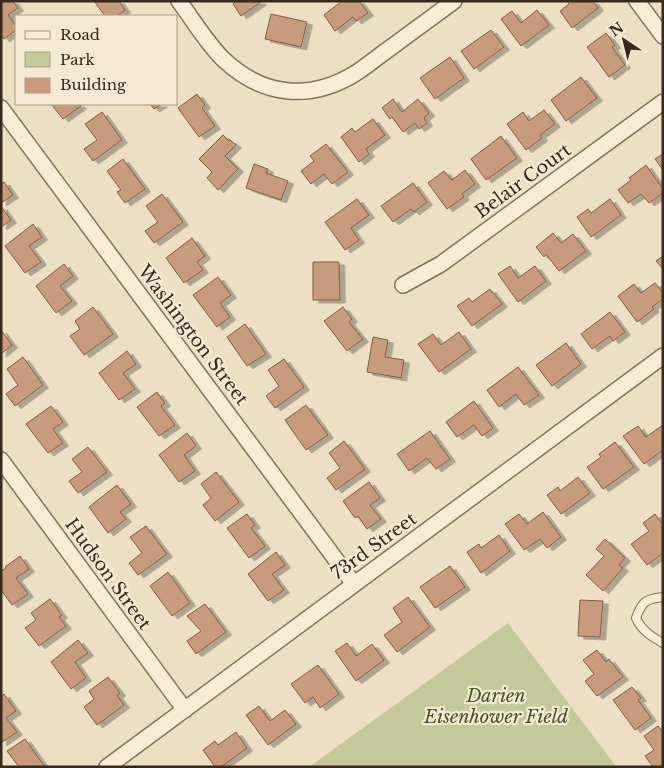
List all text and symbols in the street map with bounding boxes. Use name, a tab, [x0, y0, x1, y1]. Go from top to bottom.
legend	[15, 15, 178, 105]
north arrow	[599, 15, 649, 65]
text: N	[606, 18, 627, 41]
text: Road	[60, 25, 100, 44]
text: Park	[60, 50, 96, 69]
text: Building	[60, 75, 127, 94]
street label: Belair Court	[471, 139, 575, 223]
street label: Washington Street	[133, 260, 253, 410]
street label: 73rd Street	[327, 508, 421, 584]
street label: Hudson Street	[60, 514, 156, 634]
park label: Darien Eisenhower Field	[423, 685, 568, 728]

